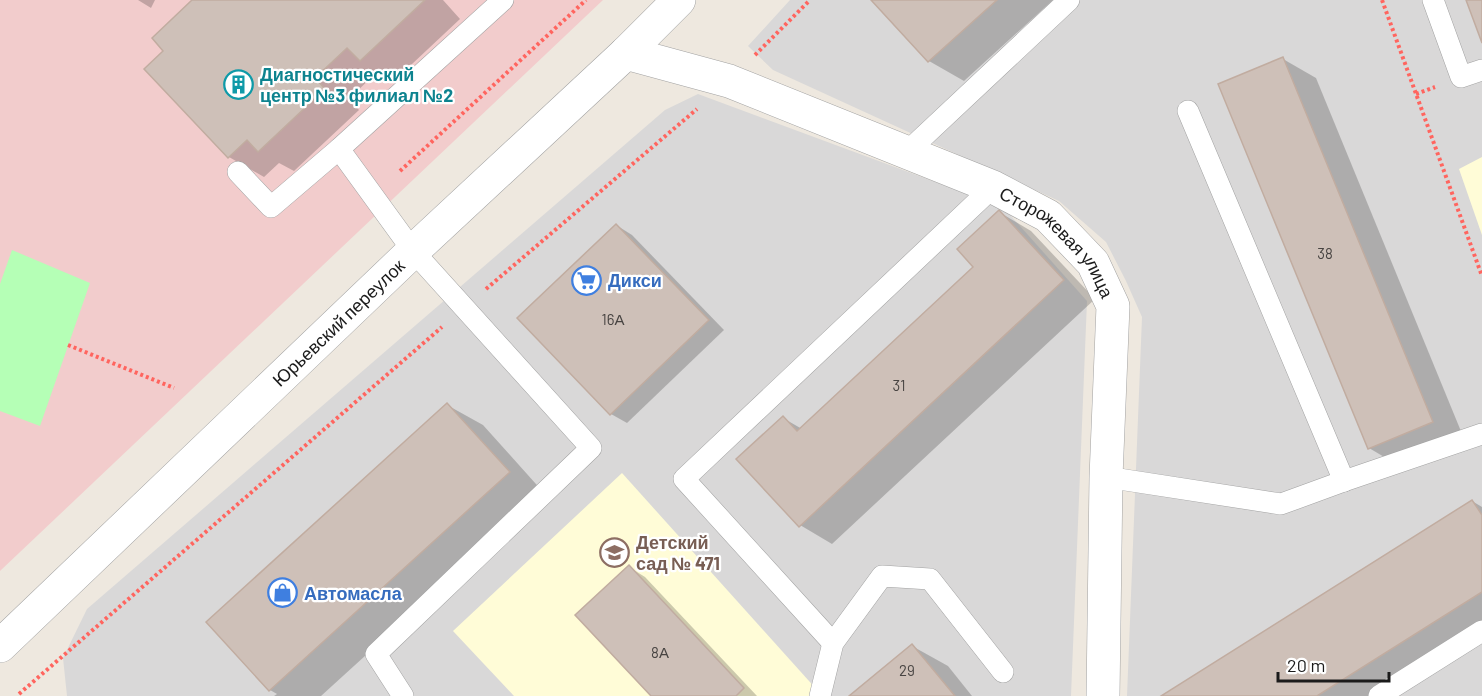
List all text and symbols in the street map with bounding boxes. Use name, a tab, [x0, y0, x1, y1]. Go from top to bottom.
place label: Диагностический центр №3 филиал №2	[260, 63, 453, 106]
building icon: Диагностический центр №3 филиал №2	[223, 68, 255, 100]
street label: Сторожевая улица	[996, 182, 1119, 302]
house number: 38	[1317, 244, 1333, 262]
street label: Юрьевский переулок	[268, 254, 409, 391]
supermarket icon: Дикси	[571, 264, 603, 296]
place label: Дикси	[608, 269, 662, 291]
house number: 16А	[602, 310, 624, 328]
house number: 31	[893, 376, 905, 394]
place label: Детский сад № 471	[636, 531, 720, 574]
school or university icon: Детский сад № 471	[599, 536, 631, 568]
shop icon: Автомасла	[267, 577, 299, 609]
place label: Автомасла	[304, 582, 403, 604]
house number: 8А	[651, 643, 669, 661]
scale bar	[1278, 645, 1389, 683]
text: 20 m	[1287, 654, 1325, 676]
house number: 29	[899, 661, 915, 679]

